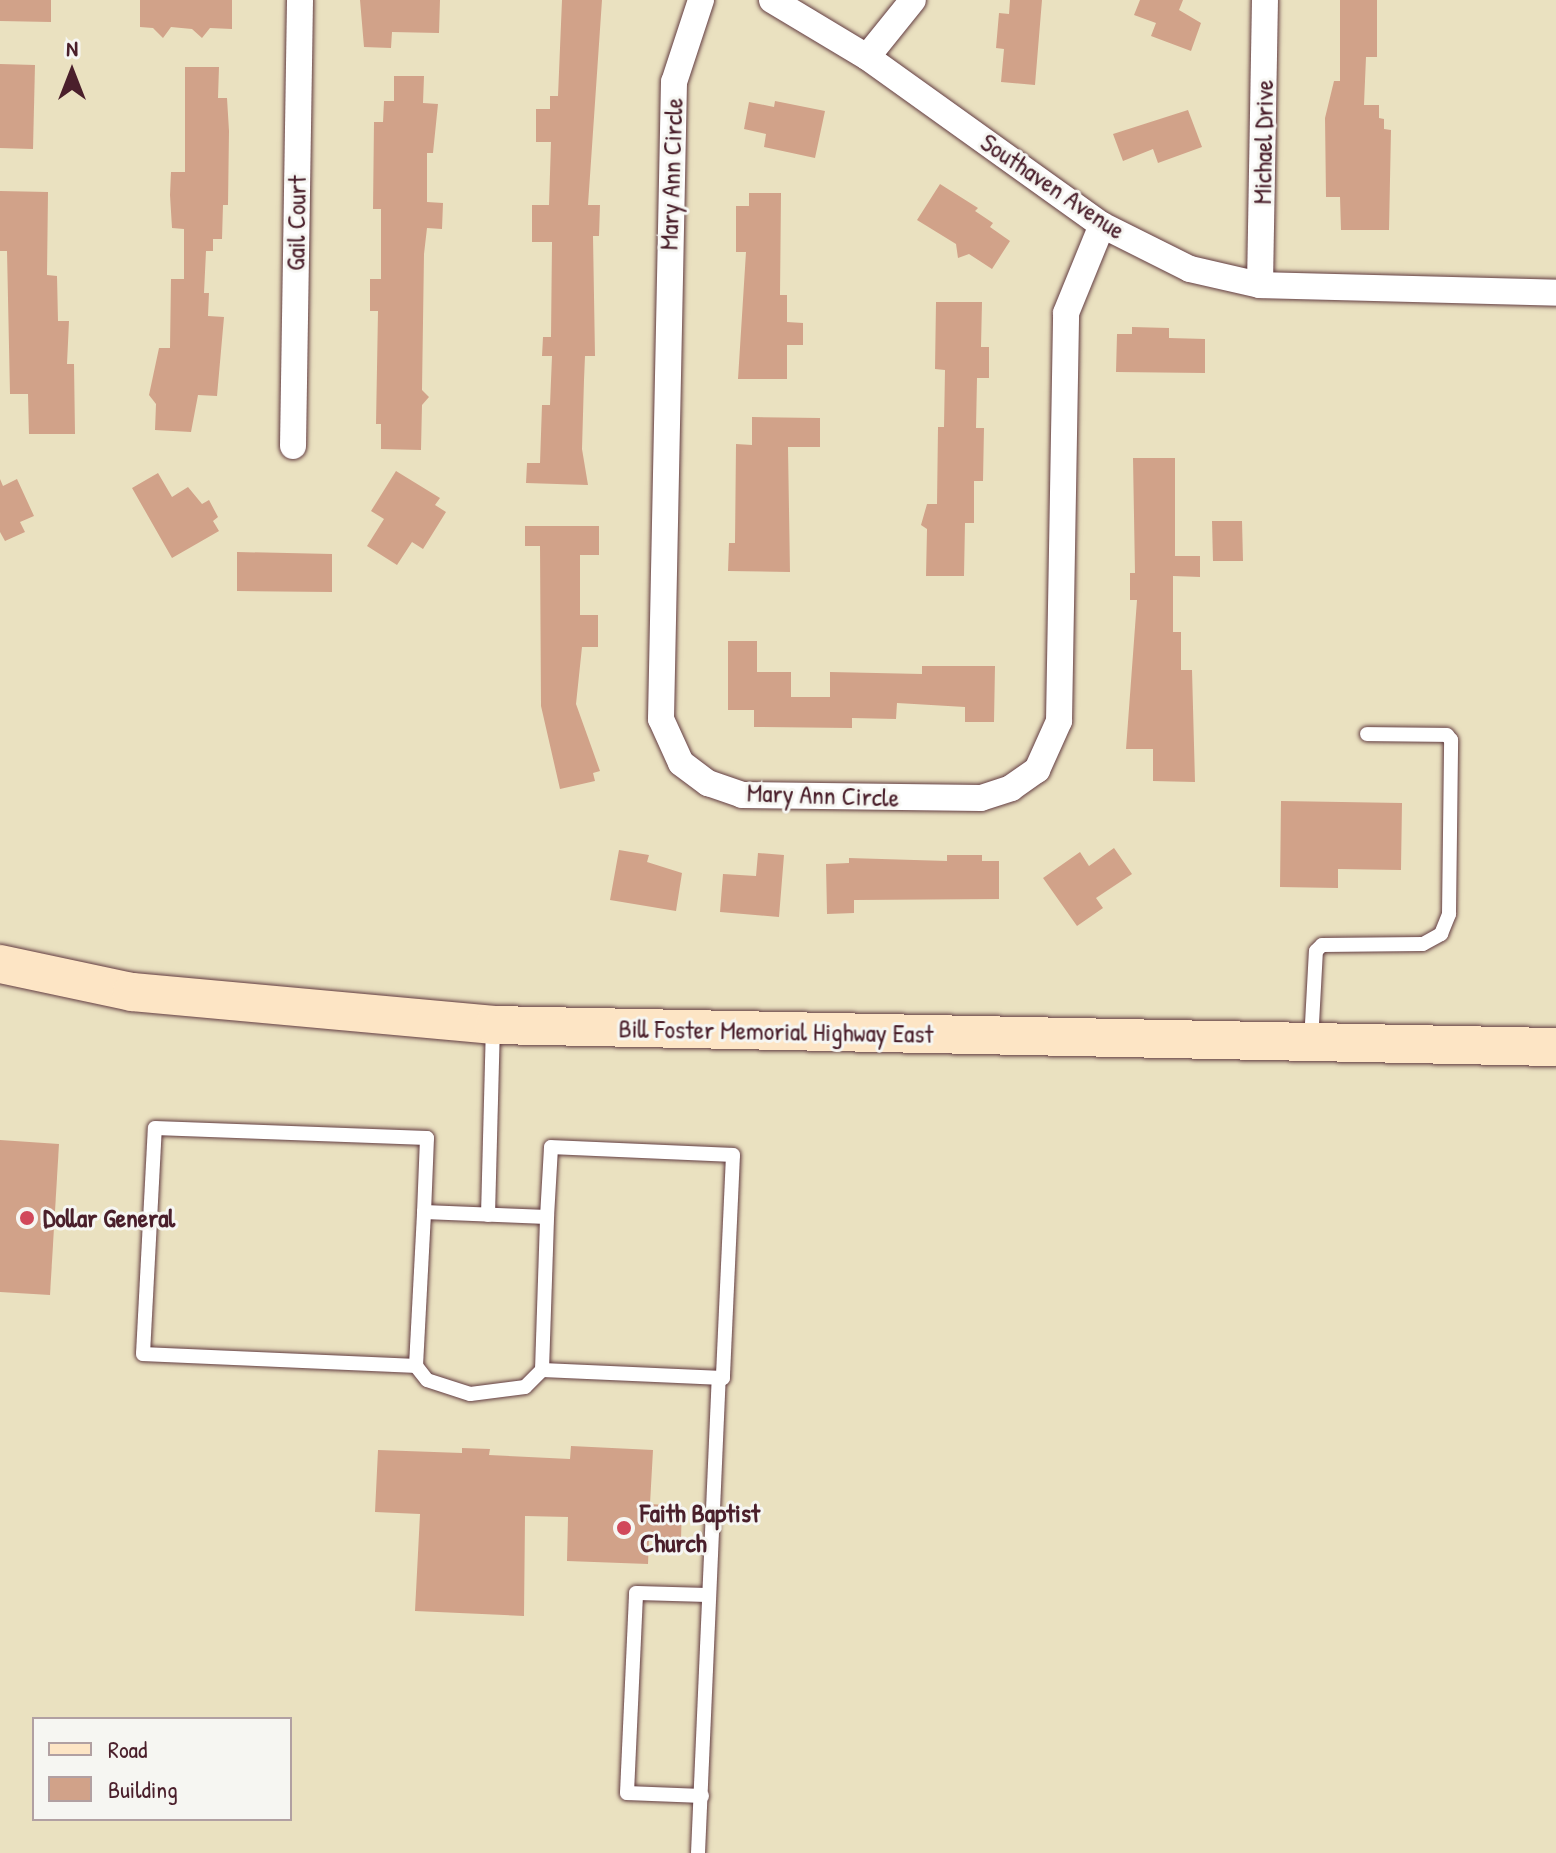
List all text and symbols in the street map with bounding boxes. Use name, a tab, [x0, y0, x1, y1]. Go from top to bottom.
north arrow	[32, 32, 112, 112]
text: N	[66, 33, 78, 63]
street label: Michael Drive	[1246, 79, 1280, 205]
street label: Mary Ann Circle	[653, 97, 689, 251]
street label: Southaven Avenue	[975, 126, 1131, 246]
street label: Gail Court	[280, 175, 312, 271]
street label: Mary Ann Circle	[746, 777, 900, 813]
street label: Bill Foster Memorial Highway East	[618, 1013, 934, 1049]
place label: Dollar General	[43, 1202, 175, 1234]
marker: Dollar General	[18, 1209, 36, 1227]
place label: Faith Baptist Church	[640, 1497, 760, 1558]
marker: Faith Baptist Church	[615, 1519, 633, 1537]
legend	[32, 1717, 292, 1821]
text: Road	[108, 1733, 147, 1765]
text: Building	[108, 1773, 178, 1805]

